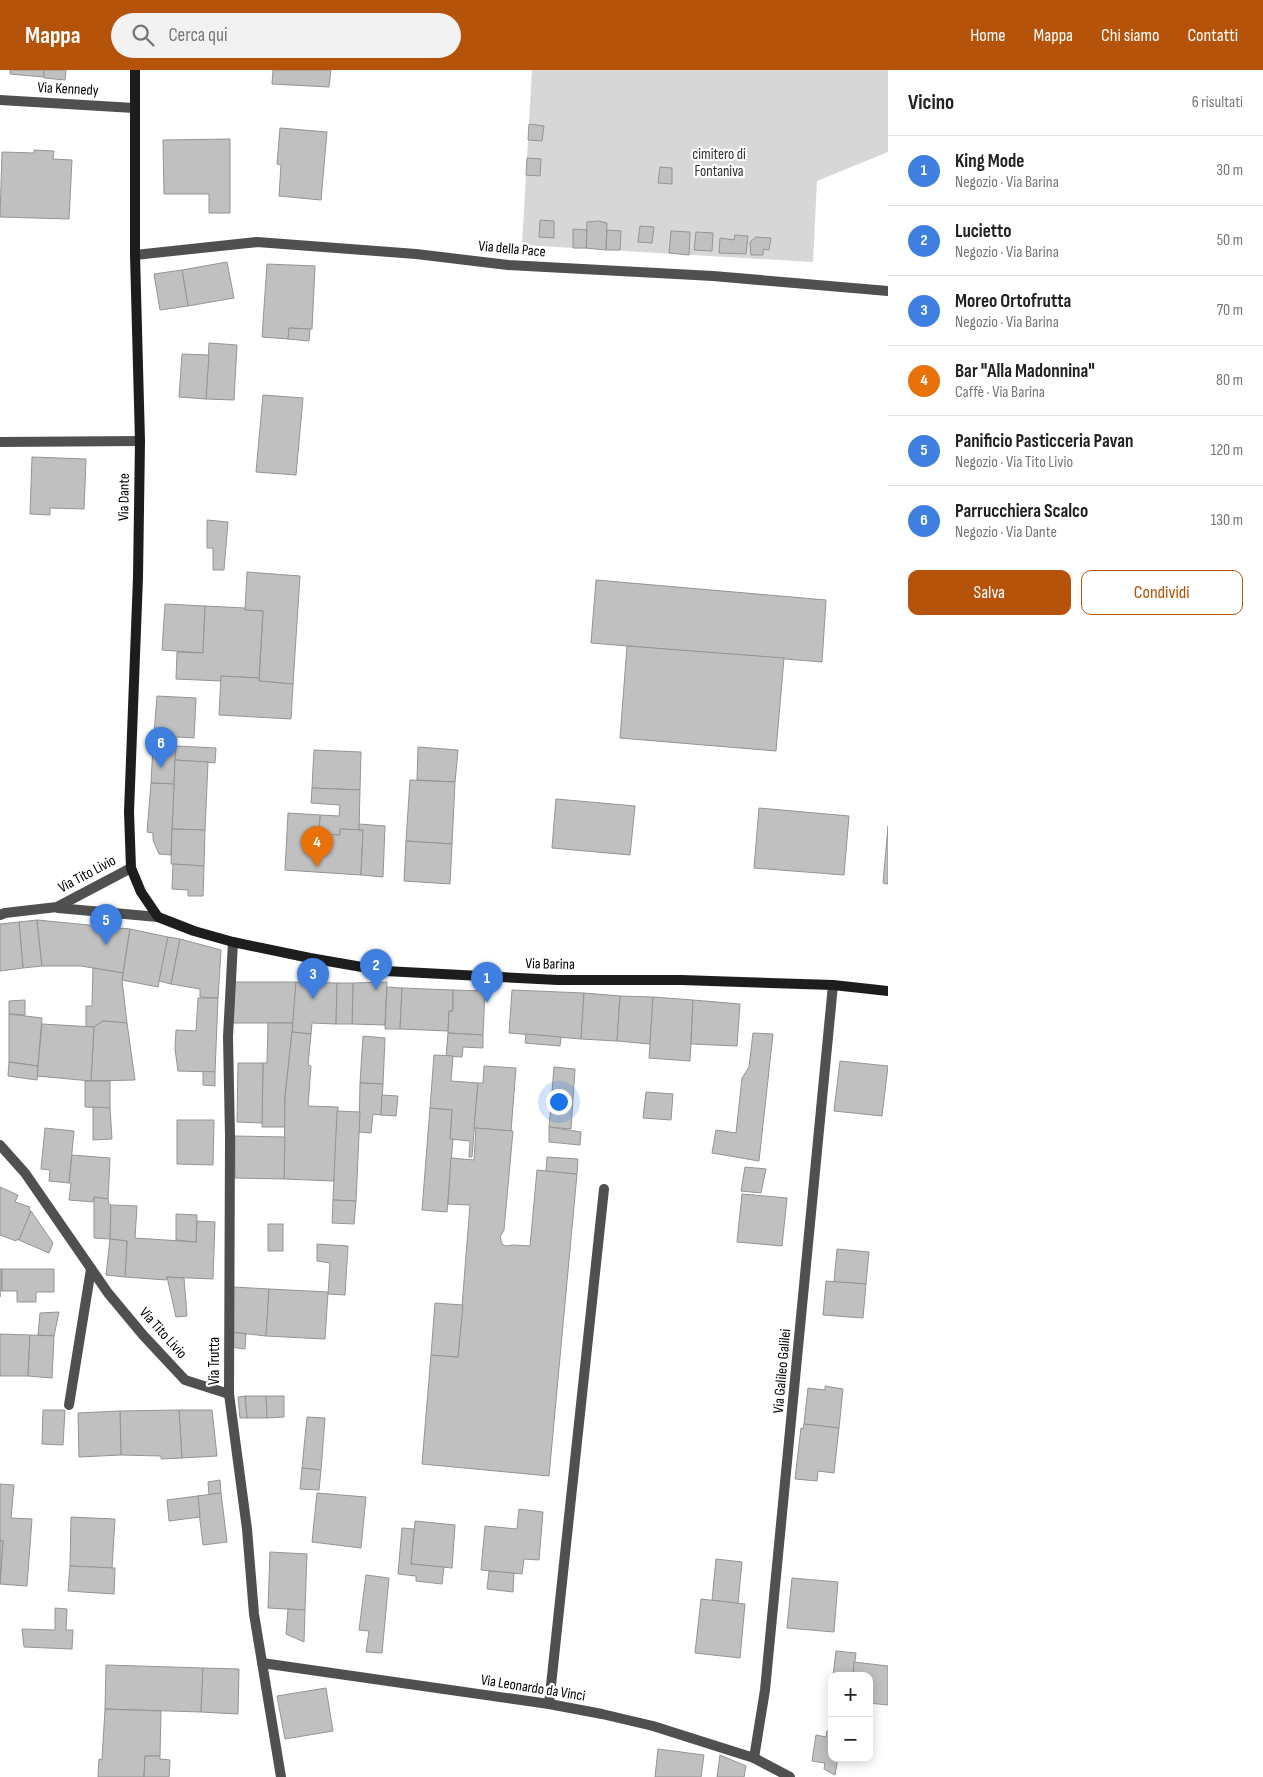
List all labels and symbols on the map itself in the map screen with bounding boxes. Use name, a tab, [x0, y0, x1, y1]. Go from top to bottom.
street label: Via Kennedy	[37, 78, 99, 100]
park label: cimitero di Fontaniva	[692, 145, 746, 181]
street label: Via della Pace	[477, 237, 547, 261]
street label: Via Dante	[114, 473, 134, 521]
pin: 6	[145, 727, 177, 768]
pin: 4	[301, 826, 333, 867]
street label: Via Tito Livio	[55, 851, 119, 897]
pin: 5	[90, 904, 122, 945]
pin: 2	[360, 949, 392, 990]
street label: Via Barina	[525, 954, 575, 974]
pin: 3	[297, 958, 329, 999]
pin: 1	[471, 962, 503, 1003]
your location	[546, 1089, 572, 1115]
street label: Via Tito Livio	[135, 1303, 191, 1363]
street label: Via Galileo Galilei	[769, 1328, 795, 1414]
street label: Via Trutta	[205, 1337, 224, 1385]
street label: Via Leonardo da Vinci	[479, 1670, 587, 1706]

